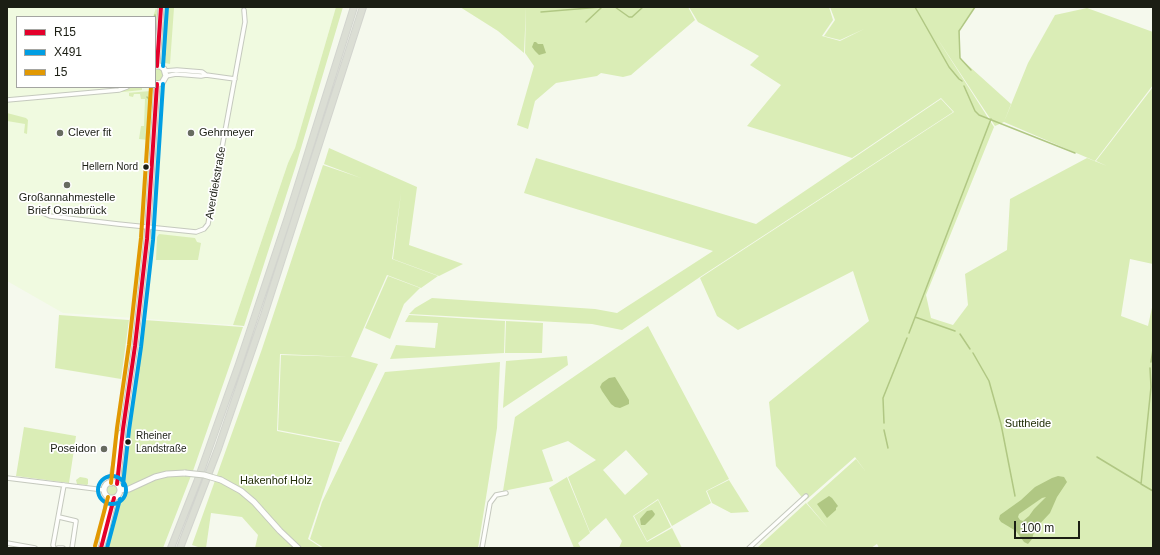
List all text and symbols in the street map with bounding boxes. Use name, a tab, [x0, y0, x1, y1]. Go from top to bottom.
legend	[16, 16, 156, 88]
text: R15	[54, 25, 76, 39]
text: X491	[54, 45, 82, 59]
text: 15	[54, 65, 67, 79]
place label: Clever fit	[68, 126, 111, 140]
place label: Gehrmeyer	[199, 126, 254, 140]
marker: Clever fit	[55, 128, 65, 138]
marker: Gehrmeyer	[186, 128, 196, 138]
street label: Averdiekstraße	[203, 146, 229, 220]
place label: Hellern Nord	[82, 161, 138, 173]
marker: Hellern Nord	[141, 162, 151, 172]
marker: Großannahmestelle Brief Osnabrück	[62, 180, 72, 190]
place label: Großannahmestelle Brief Osnabrück	[19, 191, 115, 217]
park label: Suttheide	[1005, 417, 1051, 431]
place label: Rheiner Landstraße	[136, 430, 187, 454]
marker: Rheiner Landstraße	[123, 437, 133, 447]
place label: Poseidon	[50, 442, 96, 456]
marker: Poseidon	[99, 444, 109, 454]
park label: Hakenhof Holz	[240, 474, 312, 488]
scale bar	[1016, 513, 1082, 539]
text: 100 m	[1021, 521, 1054, 535]

